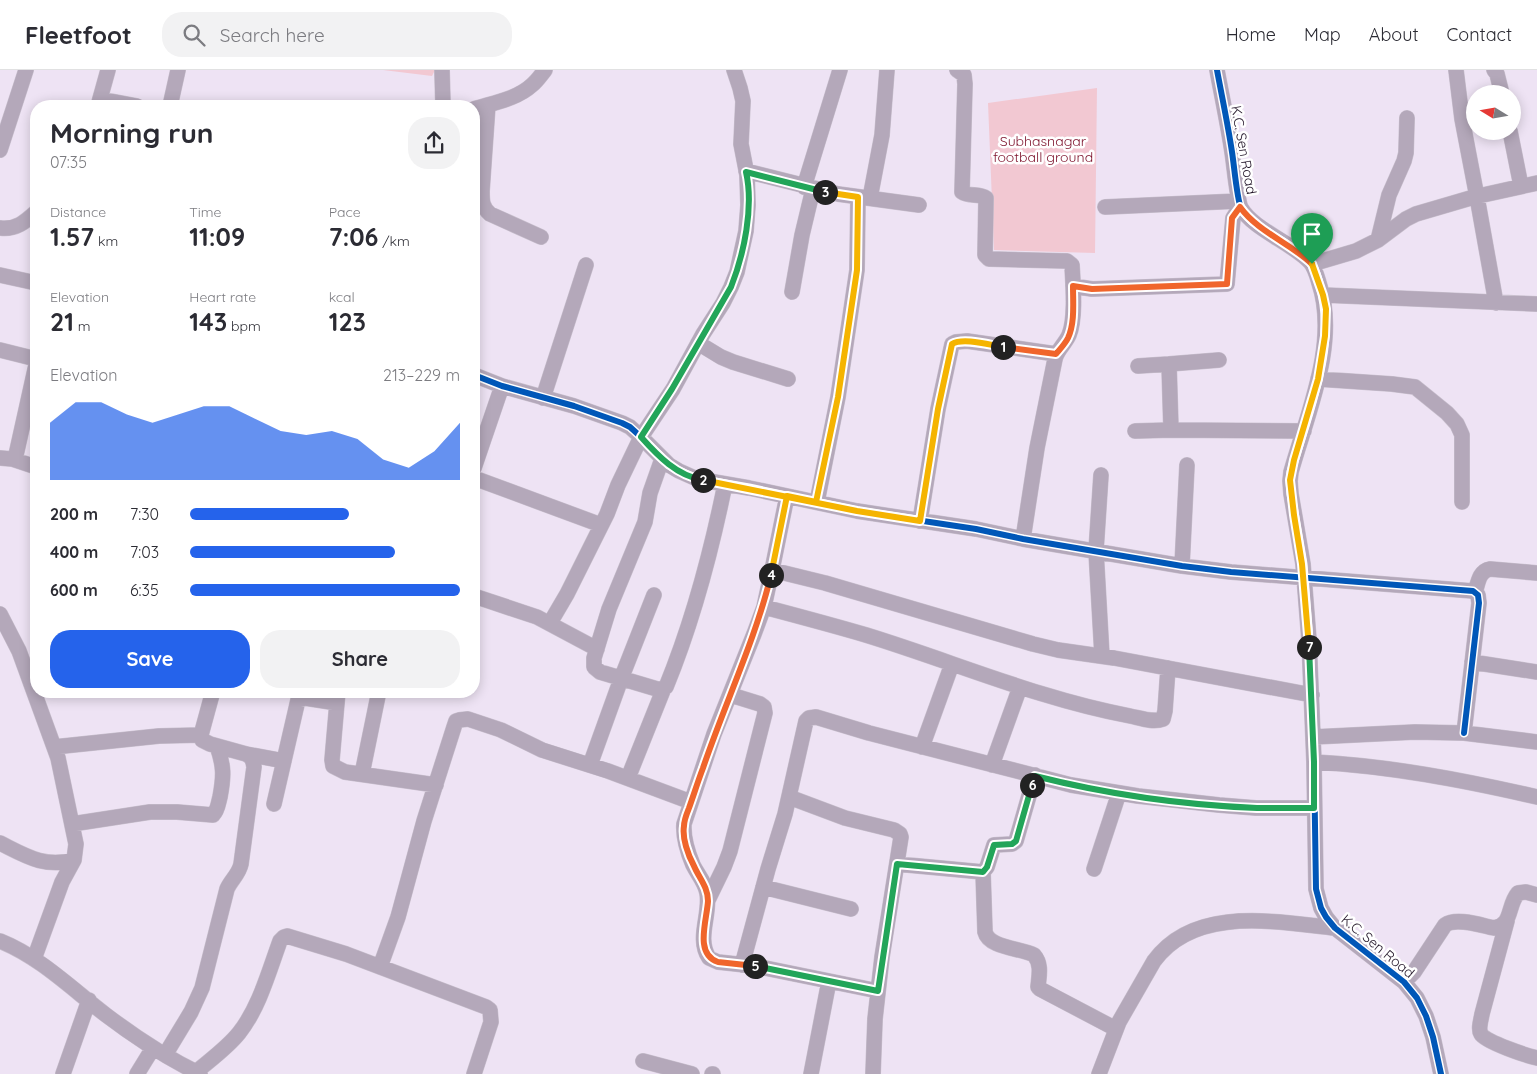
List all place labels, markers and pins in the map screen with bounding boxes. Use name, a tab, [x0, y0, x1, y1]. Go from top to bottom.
pin: 3	[812, 180, 838, 204]
pin	[1291, 213, 1333, 264]
pin: 1	[990, 334, 1016, 360]
pin: 2	[690, 468, 716, 492]
pin: 4	[758, 562, 784, 588]
pin: 7	[1296, 634, 1322, 660]
pin: 6	[1020, 772, 1044, 798]
pin: 5	[742, 954, 768, 978]

